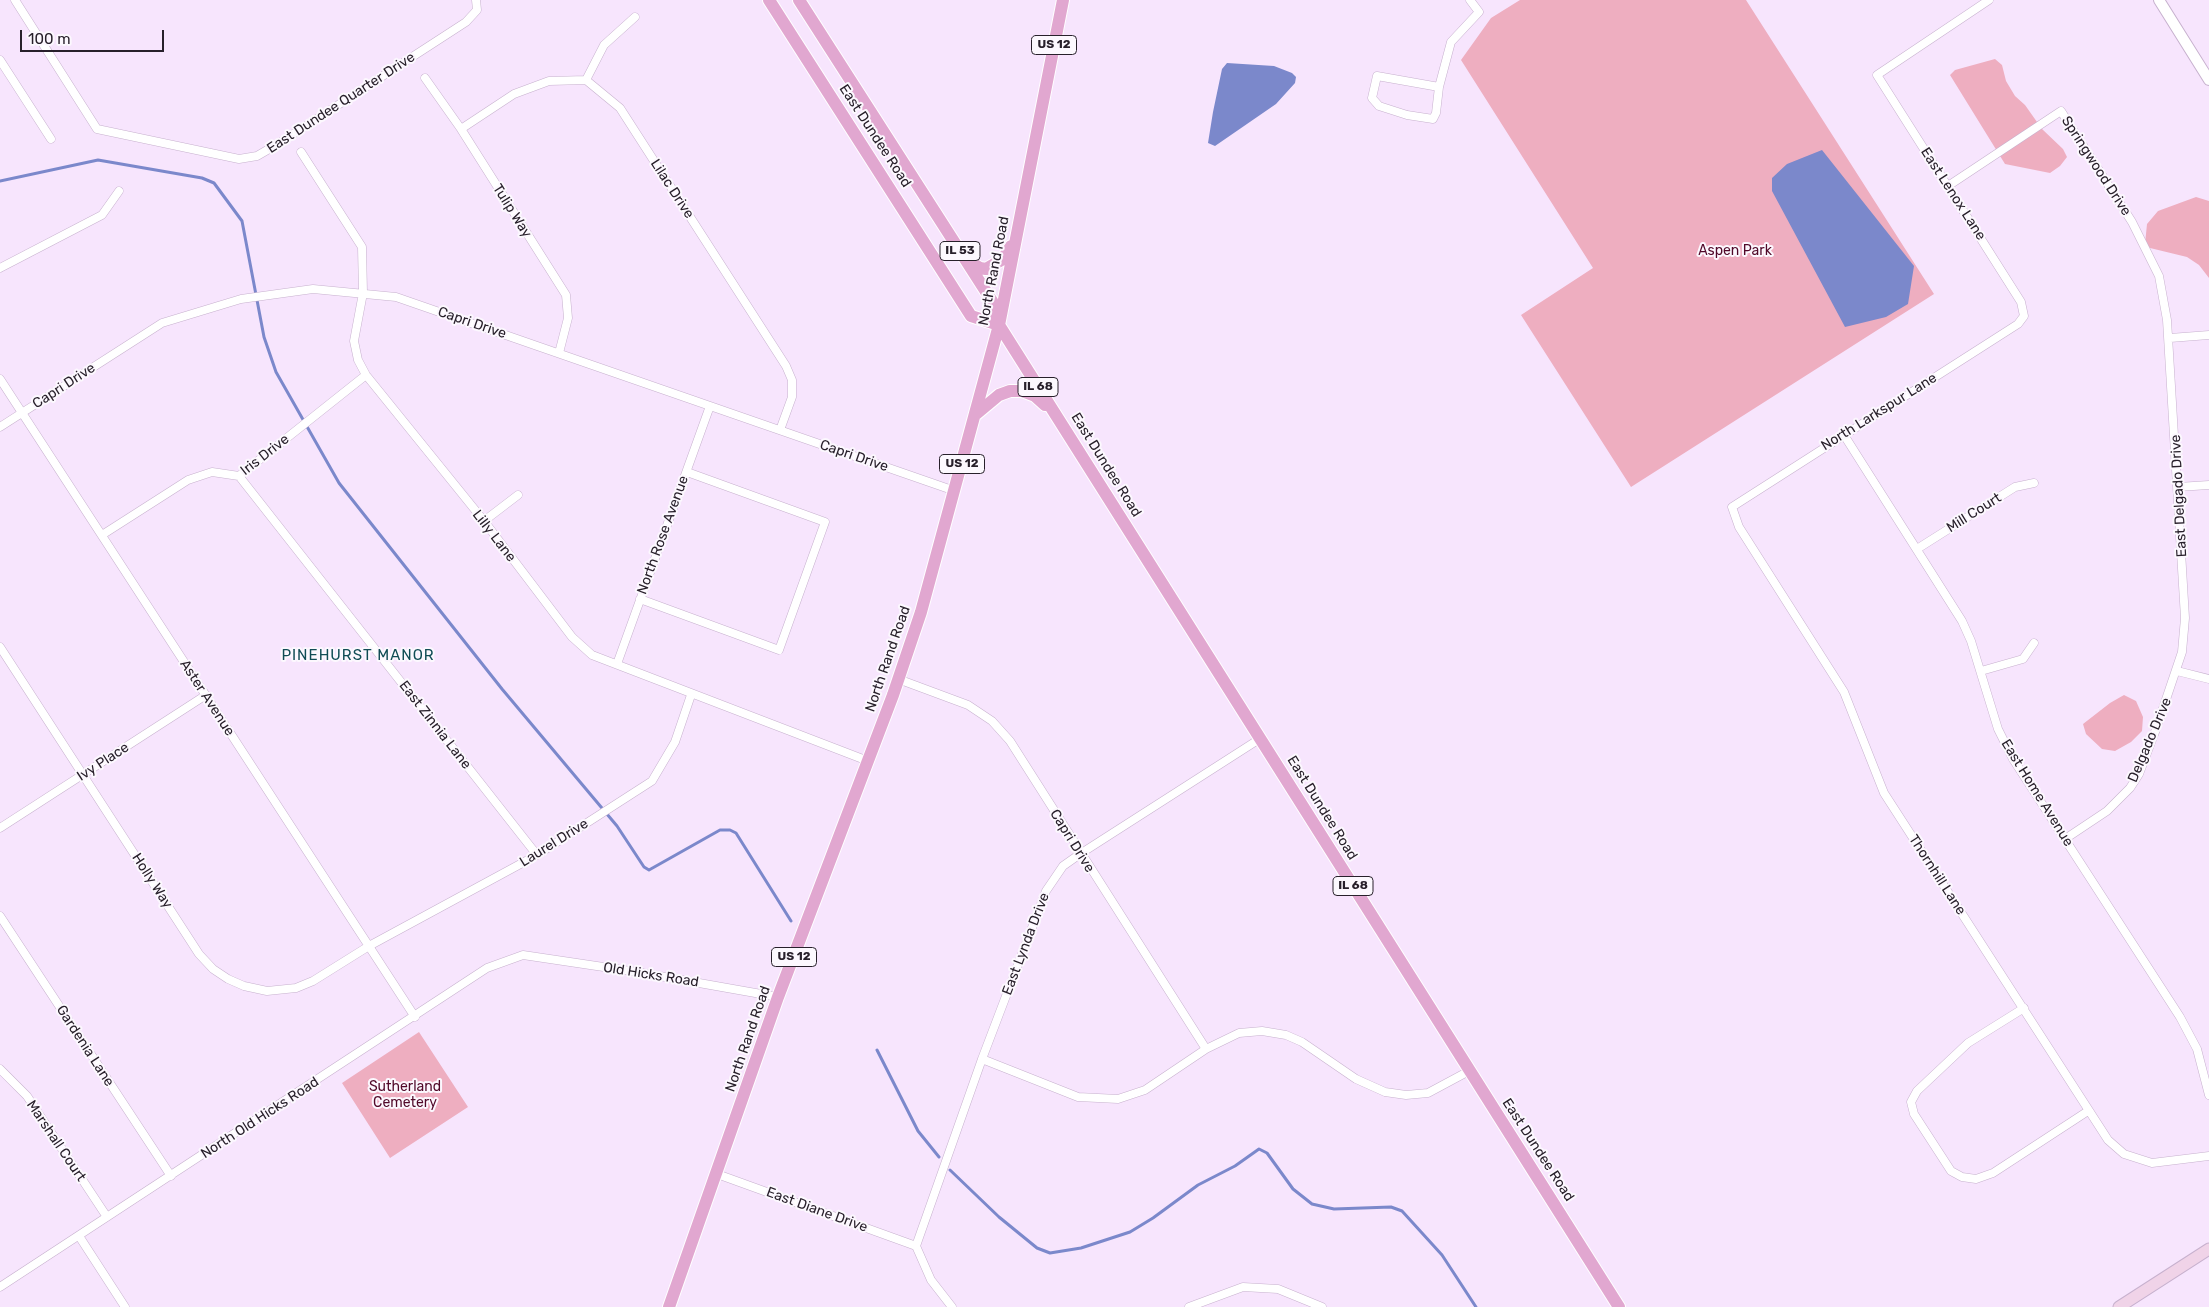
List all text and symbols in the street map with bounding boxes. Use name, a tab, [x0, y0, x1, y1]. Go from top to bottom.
scale bar	[22, 20, 166, 52]
text: 100 m	[28, 30, 70, 48]
road number: US 12	[1032, 36, 1076, 54]
street label: East Dundee Quarter Drive	[264, 49, 418, 157]
street label: East Dundee Road	[835, 81, 915, 191]
street label: Springwood Drive	[2058, 113, 2134, 219]
street label: East Lenox Lane	[1917, 145, 1989, 243]
street label: Lilac Drive	[647, 156, 697, 222]
street label: Tulip Way	[489, 181, 535, 241]
street label: North Rand Road	[975, 215, 1013, 327]
road number: IL 53	[940, 242, 980, 260]
park label: Aspen Park	[1698, 243, 1772, 259]
street label: Capri Drive	[436, 303, 508, 343]
street label: Capri Drive	[30, 360, 98, 412]
street label: North Larkspur Lane	[1818, 370, 1940, 454]
road number: IL 68	[1018, 378, 1058, 397]
street label: East Dundee Road	[1067, 410, 1145, 520]
street label: Iris Drive	[237, 431, 293, 479]
street label: East Delgado Drive	[2167, 434, 2191, 558]
street label: Capri Drive	[818, 436, 890, 476]
road number: US 12	[940, 454, 984, 474]
street label: North Rose Avenue	[634, 473, 692, 597]
street label: Mill Court	[1944, 490, 2004, 536]
street label: Lilly Lane	[469, 507, 519, 565]
street label: North Rand Road	[862, 604, 914, 714]
district label: PINEHURST MANOR	[280, 647, 436, 665]
street label: Aster Avenue	[176, 657, 238, 739]
street label: East Zinnia Lane	[395, 677, 475, 773]
street label: Delgado Drive	[2125, 695, 2175, 785]
street label: East Home Avenue	[1997, 736, 2077, 850]
street label: Ivy Place	[74, 739, 132, 785]
street label: East Dundee Road	[1283, 753, 1361, 863]
street label: Capri Drive	[1046, 806, 1098, 876]
street label: Laurel Drive	[517, 815, 591, 871]
street label: Thornhill Lane	[1905, 832, 1969, 918]
street label: Holly Way	[128, 850, 176, 912]
road number: IL 68	[1333, 876, 1373, 896]
street label: East Lynda Drive	[999, 890, 1053, 998]
road number: US 12	[772, 948, 816, 966]
street label: Old Hicks Road	[602, 959, 700, 991]
street label: North Rand Road	[722, 984, 774, 1094]
street label: Gardenia Lane	[52, 1002, 118, 1090]
street label: North Old Hicks Road	[198, 1074, 322, 1162]
park label: Sutherland Cemetery	[369, 1079, 441, 1112]
street label: East Dundee Road	[1498, 1095, 1578, 1205]
street label: Marshall Court	[23, 1097, 89, 1185]
street label: East Diane Drive	[764, 1184, 870, 1236]

